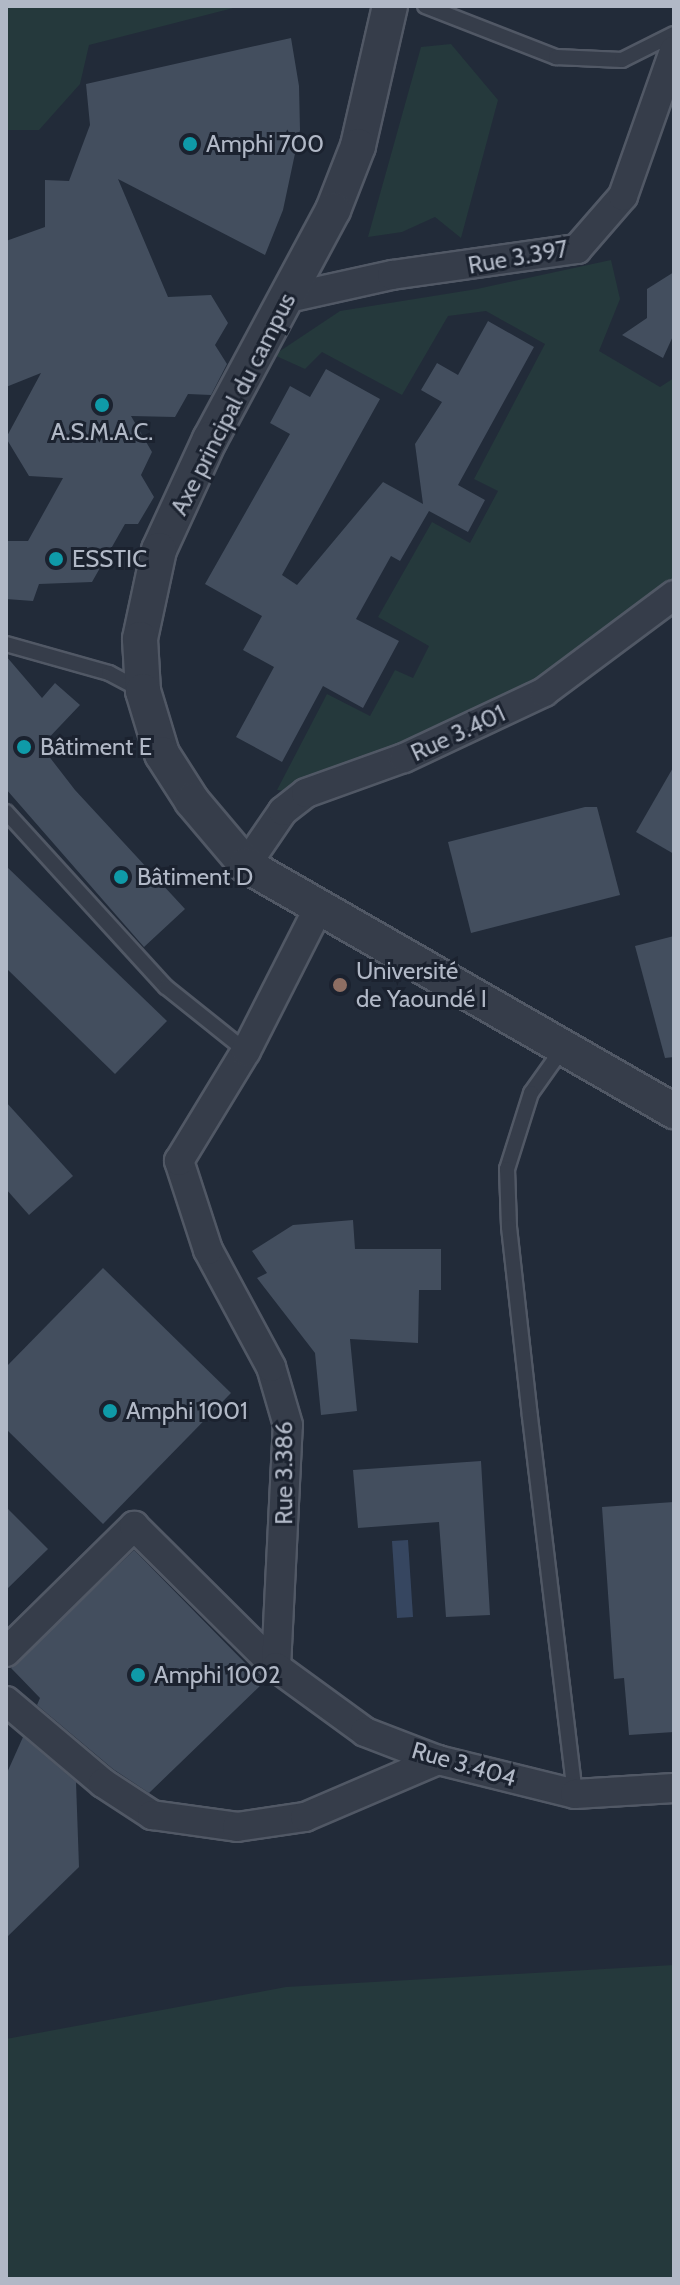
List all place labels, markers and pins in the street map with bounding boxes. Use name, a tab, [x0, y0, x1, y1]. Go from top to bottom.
place label: Amphi 700	[206, 130, 324, 158]
marker: Amphi 700	[181, 135, 199, 153]
marker: A.S.M.A.C.	[93, 396, 111, 414]
place label: A.S.M.A.C.	[51, 418, 153, 446]
place label: ESSTIC	[72, 545, 147, 573]
marker: ESSTIC	[47, 550, 65, 568]
place label: Bâtiment E	[40, 733, 152, 761]
marker: Bâtiment E	[15, 738, 33, 756]
place label: Bâtiment D	[137, 863, 253, 891]
marker: Bâtiment D	[112, 868, 130, 886]
place label: Université de Yaoundé I	[356, 957, 487, 1013]
marker: Université de Yaoundé I	[331, 976, 349, 994]
place label: Amphi 1001	[126, 1397, 248, 1425]
marker: Amphi 1001	[101, 1402, 119, 1420]
place label: Amphi 1002	[154, 1661, 281, 1689]
marker: Amphi 1002	[129, 1666, 147, 1684]

